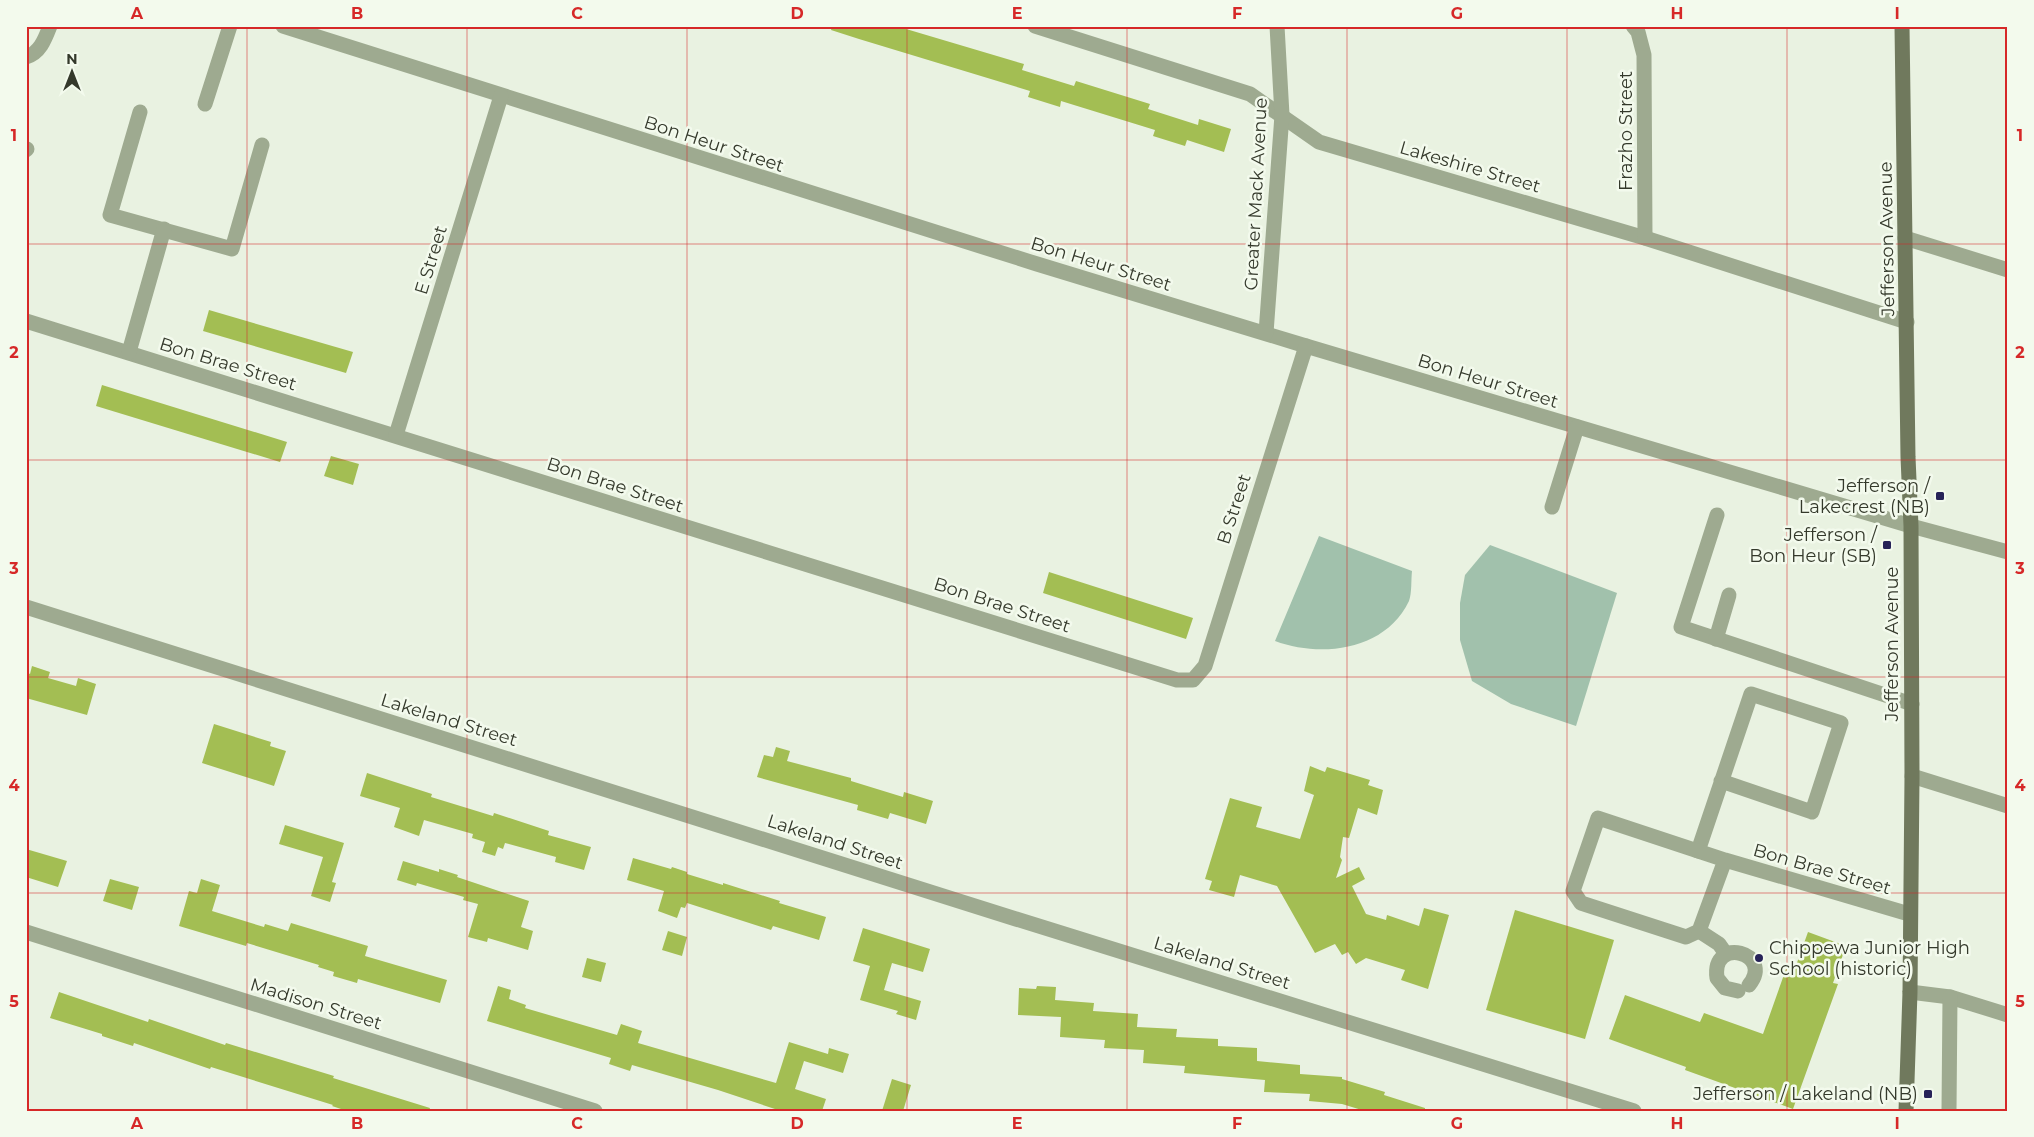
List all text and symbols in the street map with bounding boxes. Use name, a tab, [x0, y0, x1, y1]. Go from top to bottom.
text: A	[130, 4, 144, 23]
text: B	[351, 4, 363, 23]
text: C	[571, 4, 583, 23]
text: D	[790, 4, 804, 23]
text: E	[1012, 4, 1022, 23]
text: F	[1232, 4, 1242, 23]
text: G	[1451, 4, 1463, 23]
text: H	[1671, 4, 1683, 23]
text: I	[1894, 4, 1900, 23]
north arrow	[48, 48, 98, 98]
text: N	[66, 50, 78, 68]
street label: Frazho Street	[1615, 71, 1637, 191]
street label: Greater Mack Avenue	[1240, 97, 1272, 291]
street label: Bon Heur Street	[641, 111, 787, 177]
text: 1	[11, 126, 17, 145]
text: 1	[2017, 126, 2023, 145]
street label: Lakeshire Street	[1397, 136, 1543, 198]
street label: Jefferson Avenue	[1875, 161, 1899, 318]
street label: E Street	[410, 223, 452, 297]
street label: Bon Heur Street	[1028, 232, 1174, 296]
street label: Bon Brae Street	[157, 333, 299, 395]
text: 2	[9, 343, 19, 362]
text: 2	[2015, 343, 2025, 362]
street label: Bon Heur Street	[1415, 349, 1561, 413]
street label: Bon Brae Street	[544, 453, 686, 517]
street label: B Street	[1212, 471, 1256, 547]
place label: Jefferson / Lakecrest (NB)	[1799, 475, 1931, 518]
marker: Jefferson / Lakecrest (NB)	[1934, 490, 1946, 502]
place label: Jefferson / Bon Heur (SB)	[1749, 524, 1878, 567]
marker: Jefferson / Bon Heur (SB)	[1881, 539, 1893, 551]
text: 3	[8, 559, 19, 578]
text: 3	[2014, 559, 2025, 578]
street label: Jefferson Avenue	[1881, 566, 1903, 722]
street label: Bon Brae Street	[931, 573, 1073, 637]
street label: Lakeland Street	[378, 689, 520, 751]
text: 4	[8, 776, 20, 795]
text: 4	[2014, 776, 2026, 795]
street label: Lakeland Street	[764, 810, 906, 874]
street label: Bon Brae Street	[1751, 839, 1893, 899]
street label: Lakeland Street	[1151, 932, 1293, 994]
place label: Chippewa Junior High School (historic)	[1769, 937, 1970, 980]
marker: Chippewa Junior High School (historic)	[1753, 952, 1765, 964]
street label: Madison Street	[248, 974, 384, 1034]
text: 5	[9, 992, 19, 1011]
text: 5	[2015, 992, 2025, 1011]
place label: Jefferson / Lakeland (NB)	[1692, 1083, 1918, 1105]
marker: Jefferson / Lakeland (NB)	[1922, 1088, 1934, 1100]
text: A	[130, 1114, 144, 1133]
text: B	[351, 1114, 363, 1133]
text: C	[571, 1114, 583, 1133]
text: D	[790, 1114, 804, 1133]
text: E	[1012, 1114, 1022, 1133]
text: F	[1232, 1114, 1242, 1133]
text: G	[1451, 1114, 1463, 1133]
text: H	[1671, 1114, 1683, 1133]
text: I	[1894, 1114, 1900, 1133]

